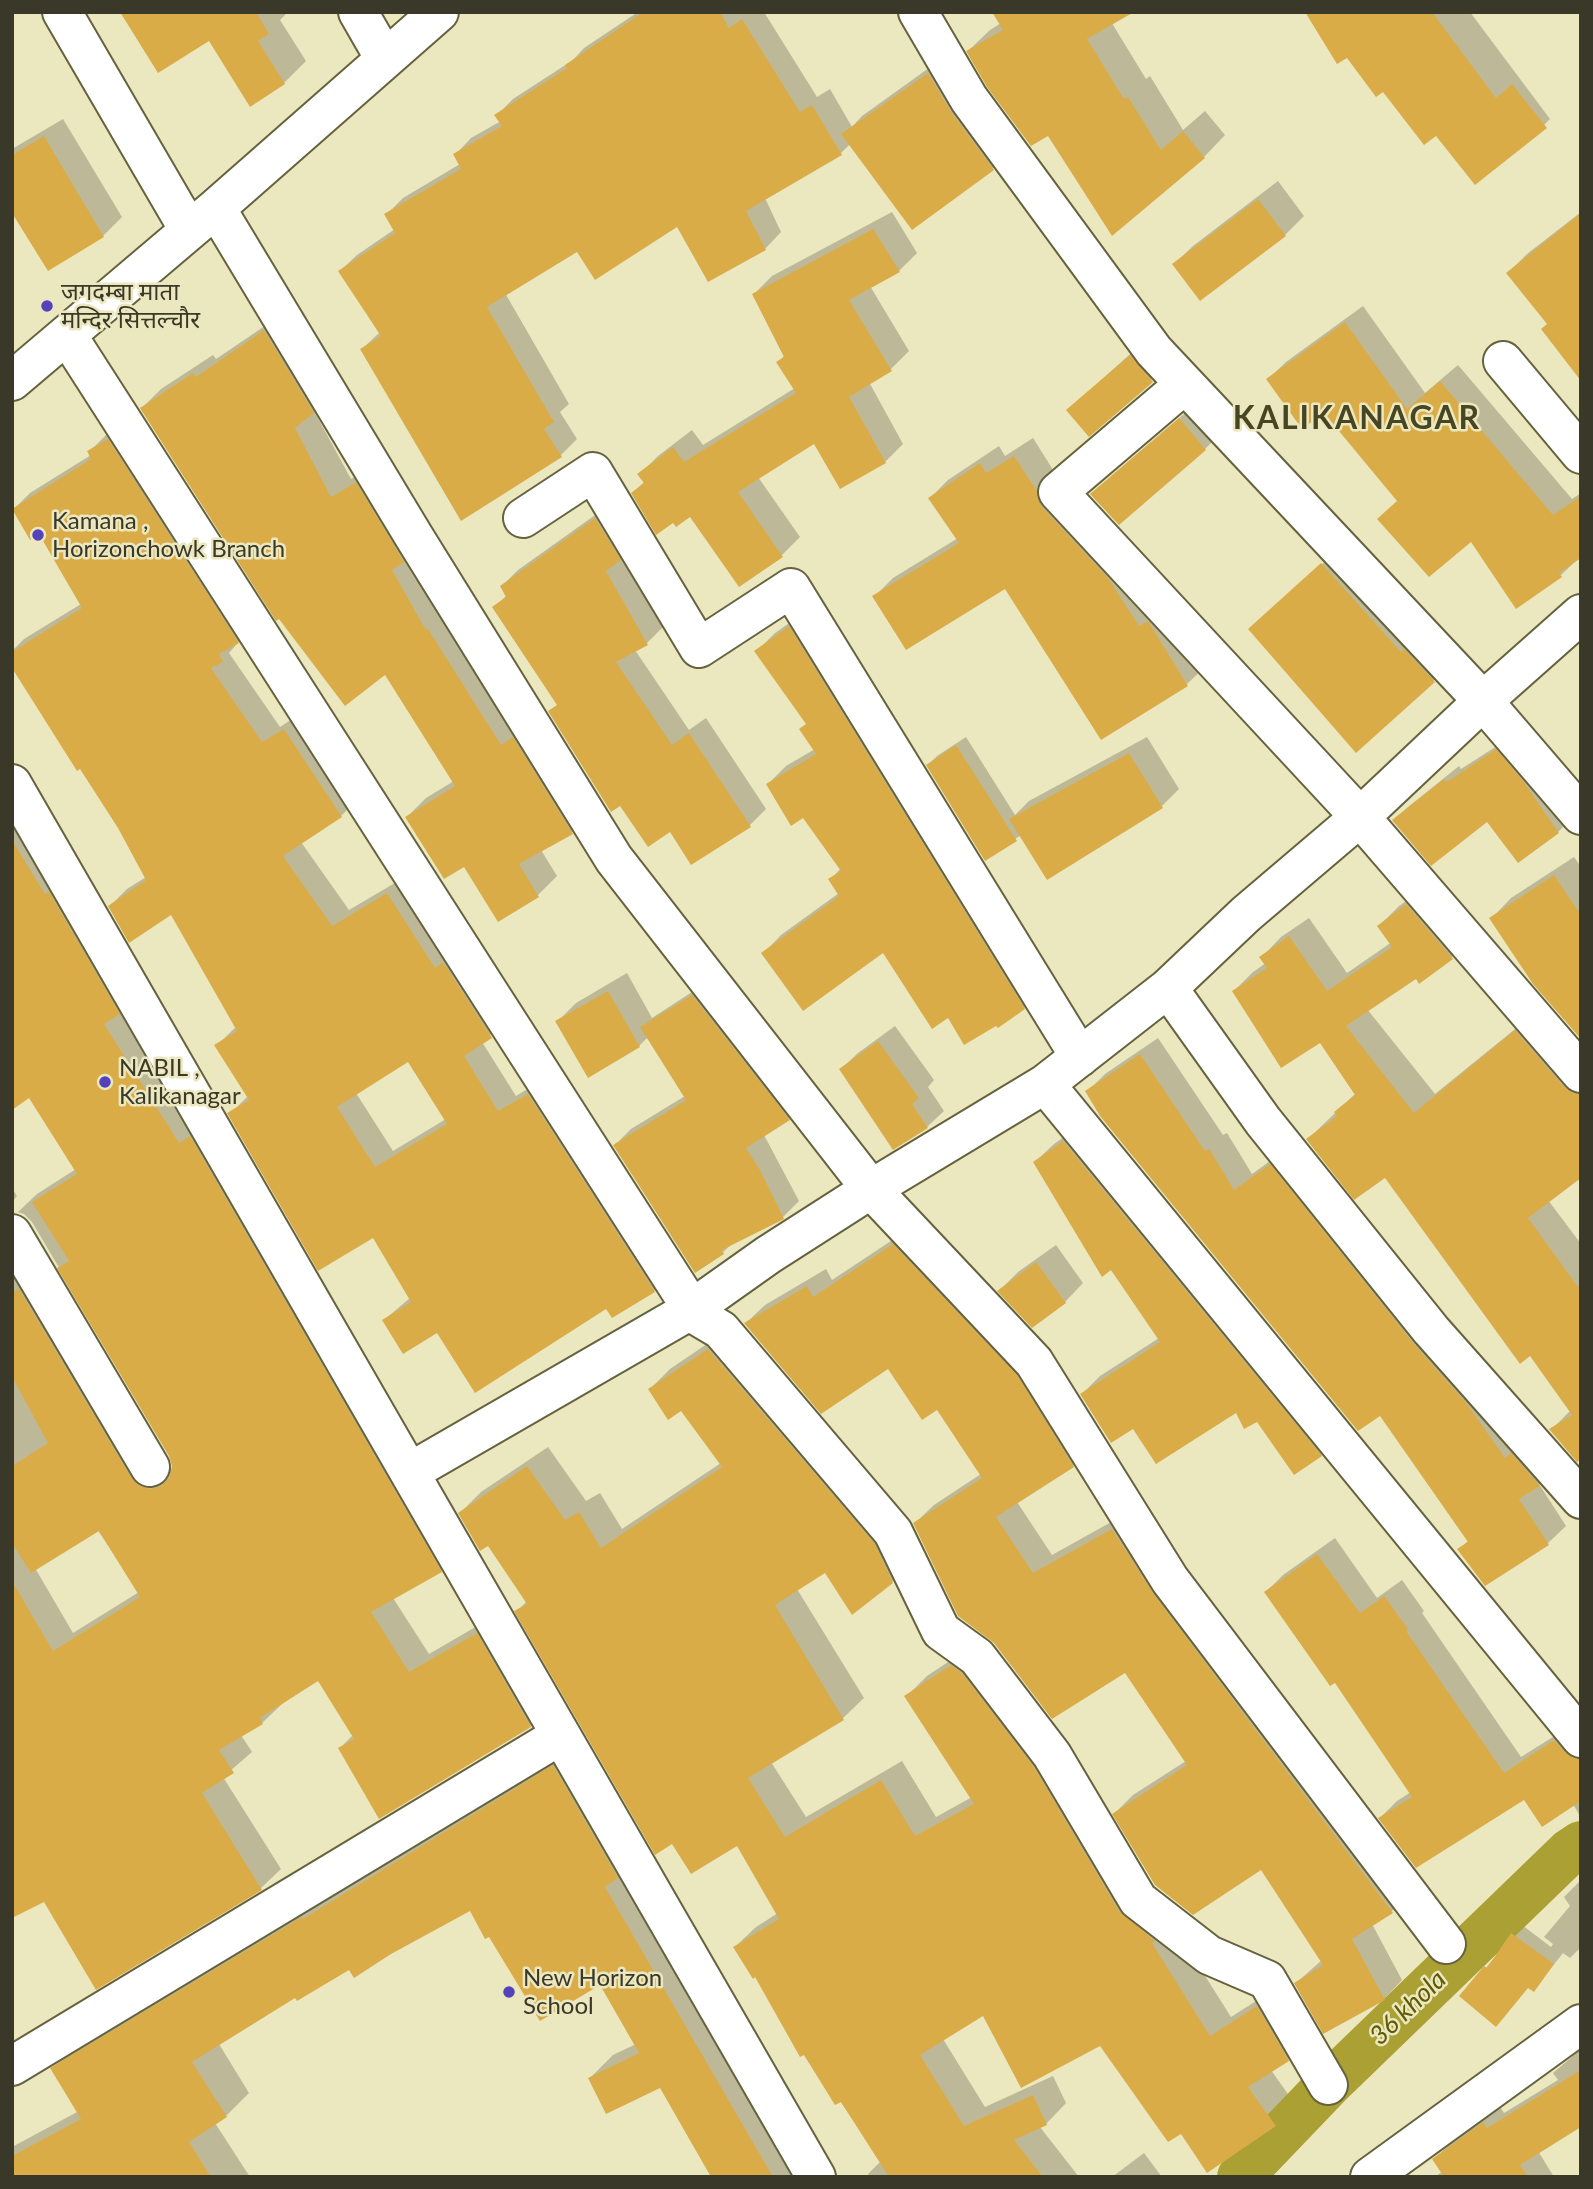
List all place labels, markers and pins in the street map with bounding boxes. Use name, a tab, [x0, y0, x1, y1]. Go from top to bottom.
place label: जगदम्बा माता मन्दिर सित्तल्चौर	[61, 278, 200, 334]
marker: जगदम्बा माता मन्दिर सित्तल्चौर	[39, 298, 55, 314]
place label: Kamana , Horizonchowk Branch	[52, 507, 285, 563]
marker: Kamana , Horizonchowk Branch	[30, 527, 46, 543]
place label: NABIL , Kalikanagar	[119, 1054, 241, 1110]
marker: NABIL , Kalikanagar	[97, 1074, 113, 1090]
place label: New Horizon School	[523, 1964, 662, 2020]
marker: New Horizon School	[501, 1984, 517, 2000]

